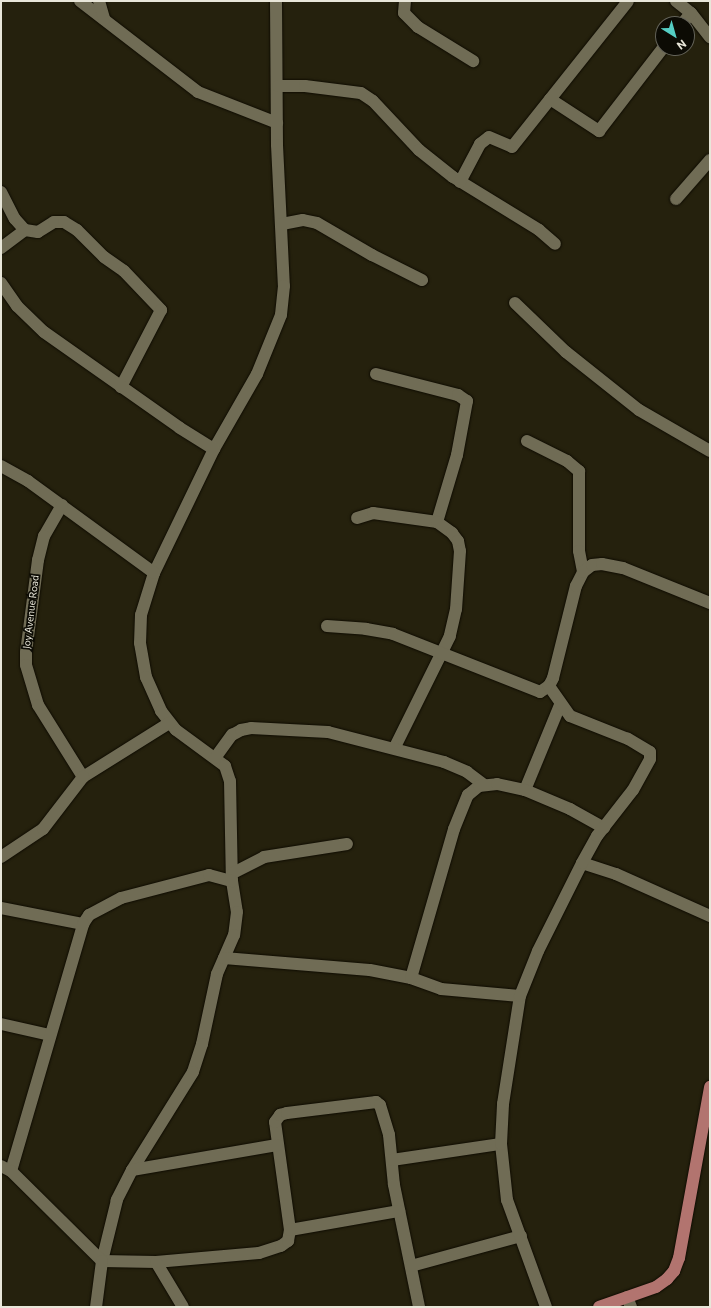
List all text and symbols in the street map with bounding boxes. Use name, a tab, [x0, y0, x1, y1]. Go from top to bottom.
north arrow	[655, 16, 695, 56]
text: N	[675, 38, 689, 53]
street label: Joy Avenue Road	[21, 574, 41, 650]

